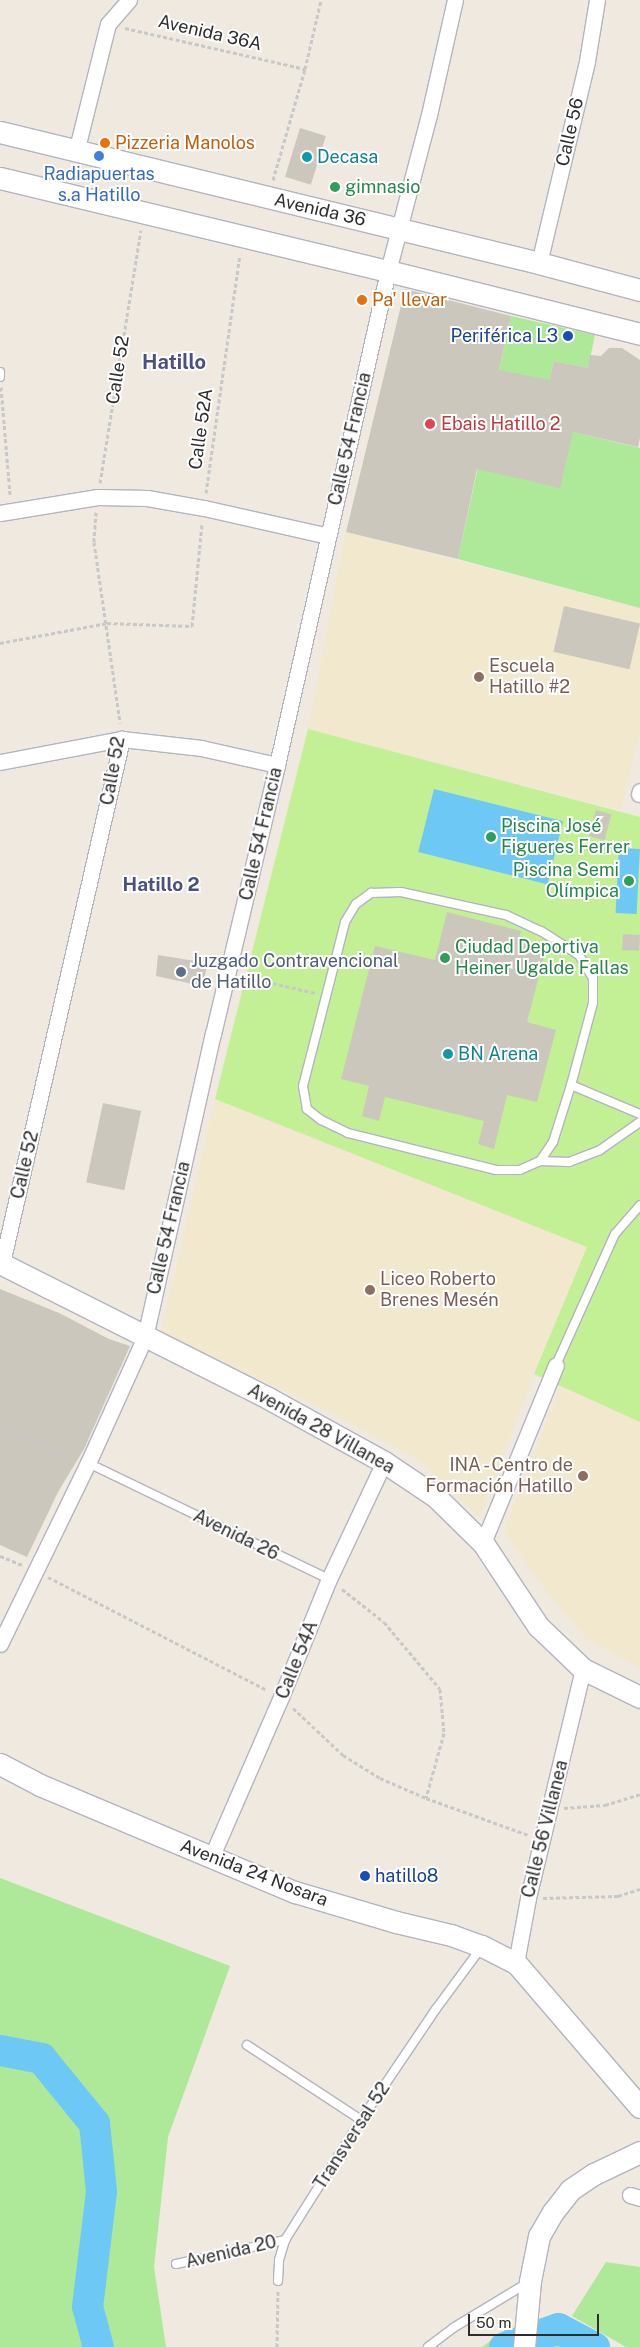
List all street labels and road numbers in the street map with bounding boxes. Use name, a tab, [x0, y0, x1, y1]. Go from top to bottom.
street label: Avenida 36A	[156, 11, 264, 55]
street label: Calle 56	[552, 96, 588, 168]
street label: Avenida 36	[272, 189, 368, 231]
street label: Calle 52	[102, 334, 134, 406]
street label: Calle 54 Francia	[324, 370, 376, 508]
street label: Calle 52A	[185, 387, 217, 471]
street label: Calle 52	[96, 735, 130, 807]
street label: Calle 54 Francia	[235, 765, 287, 903]
street label: Calle 52	[7, 1129, 43, 1201]
street label: Calle 54 Francia	[143, 1159, 195, 1297]
street label: Avenida 28 Villanea	[244, 1380, 398, 1478]
street label: Avenida 26	[190, 1505, 282, 1565]
street label: Calle 54A	[272, 1618, 322, 1702]
street label: Calle 56 Villanea	[517, 1758, 573, 1900]
street label: Avenida 24 Nosara	[177, 1835, 331, 1911]
street label: Transversal 52	[309, 2078, 395, 2194]
street label: Avenida 20	[184, 2231, 278, 2273]

